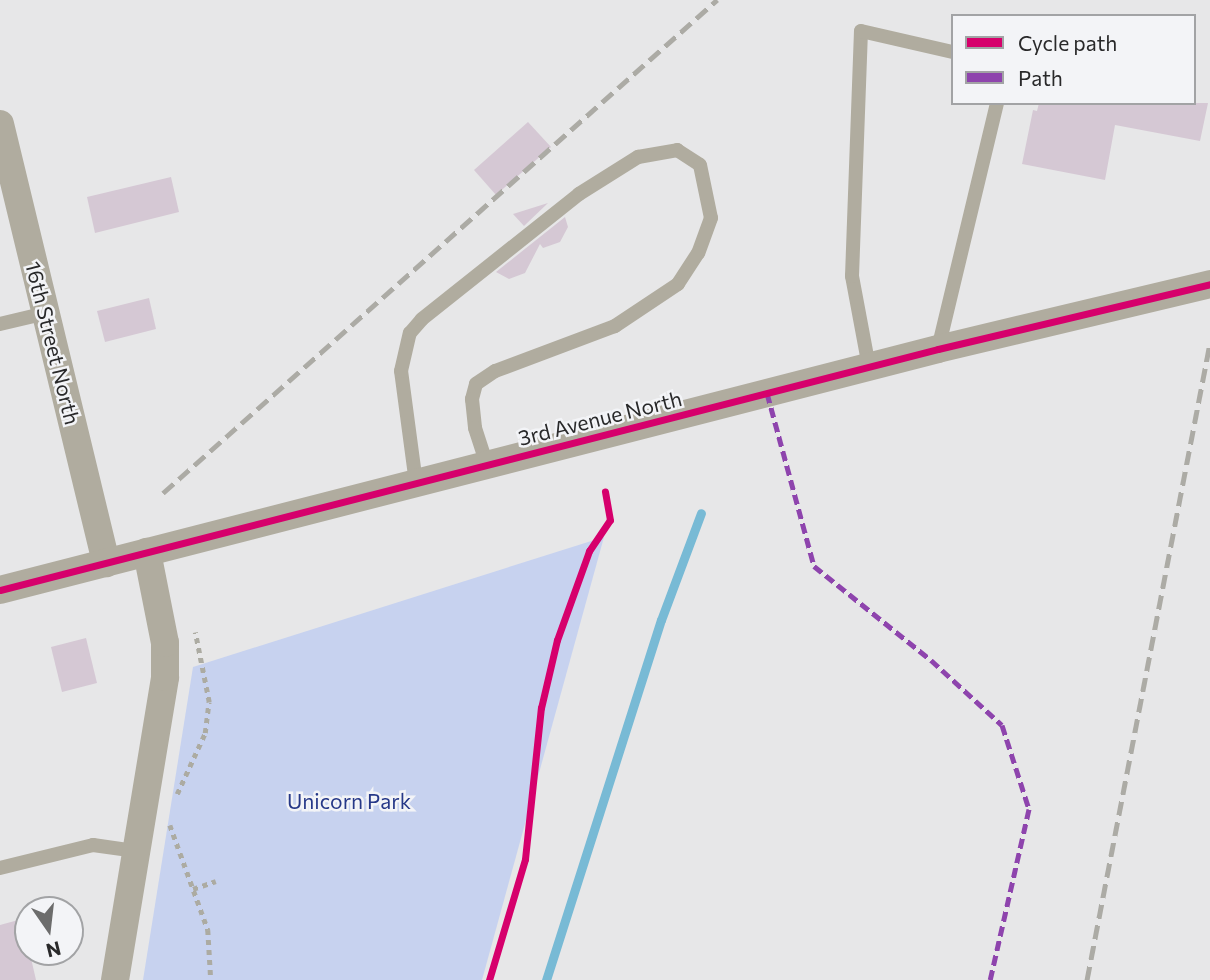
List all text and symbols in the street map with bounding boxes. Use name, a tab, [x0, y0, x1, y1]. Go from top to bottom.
legend	[951, 14, 1196, 105]
text: Cycle path	[1018, 30, 1117, 55]
text: Path	[1018, 65, 1063, 90]
street label: 16th Street North	[21, 259, 85, 427]
street label: 3rd Avenue North	[516, 386, 684, 450]
park label: Unicorn Park	[287, 788, 411, 814]
north arrow	[14, 896, 84, 966]
text: N	[44, 937, 63, 963]

